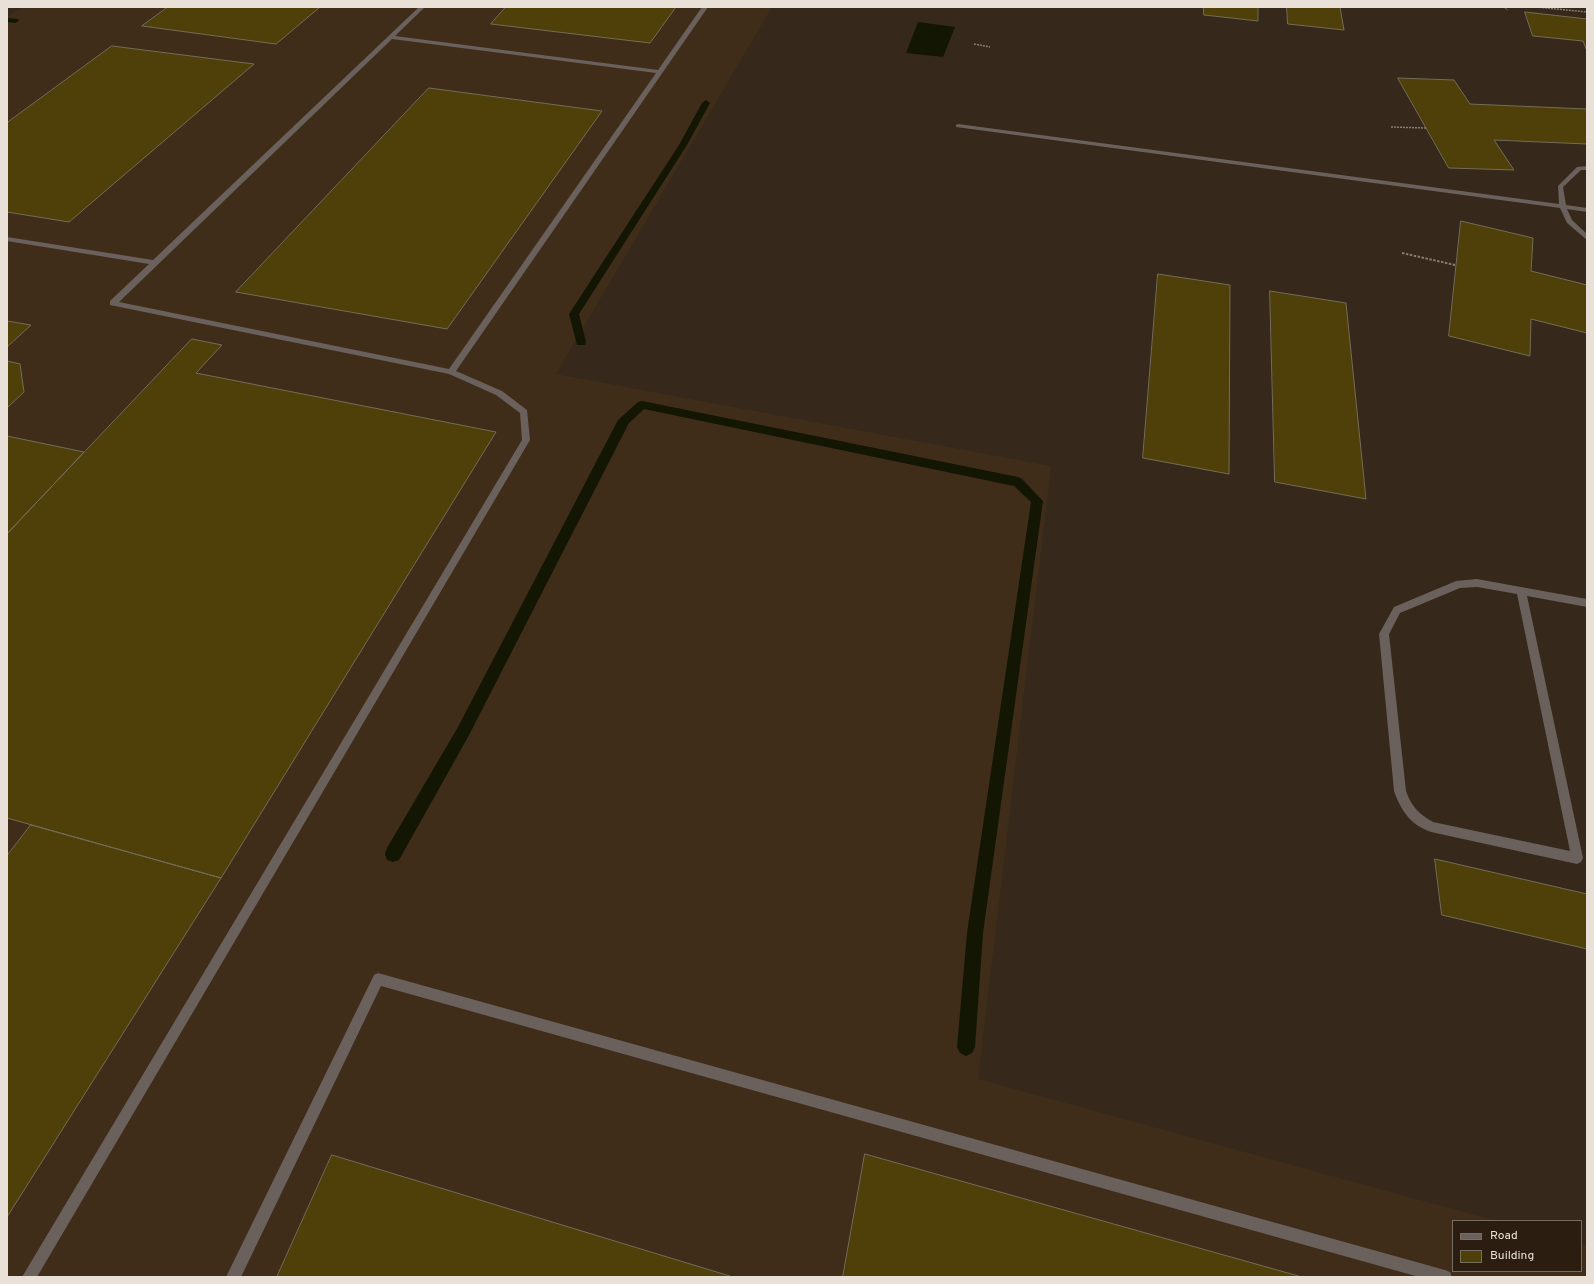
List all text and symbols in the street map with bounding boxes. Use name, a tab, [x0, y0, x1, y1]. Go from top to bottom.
legend	[1452, 1220, 1582, 1272]
text: Road	[1490, 1228, 1518, 1244]
text: Building	[1490, 1248, 1534, 1264]

